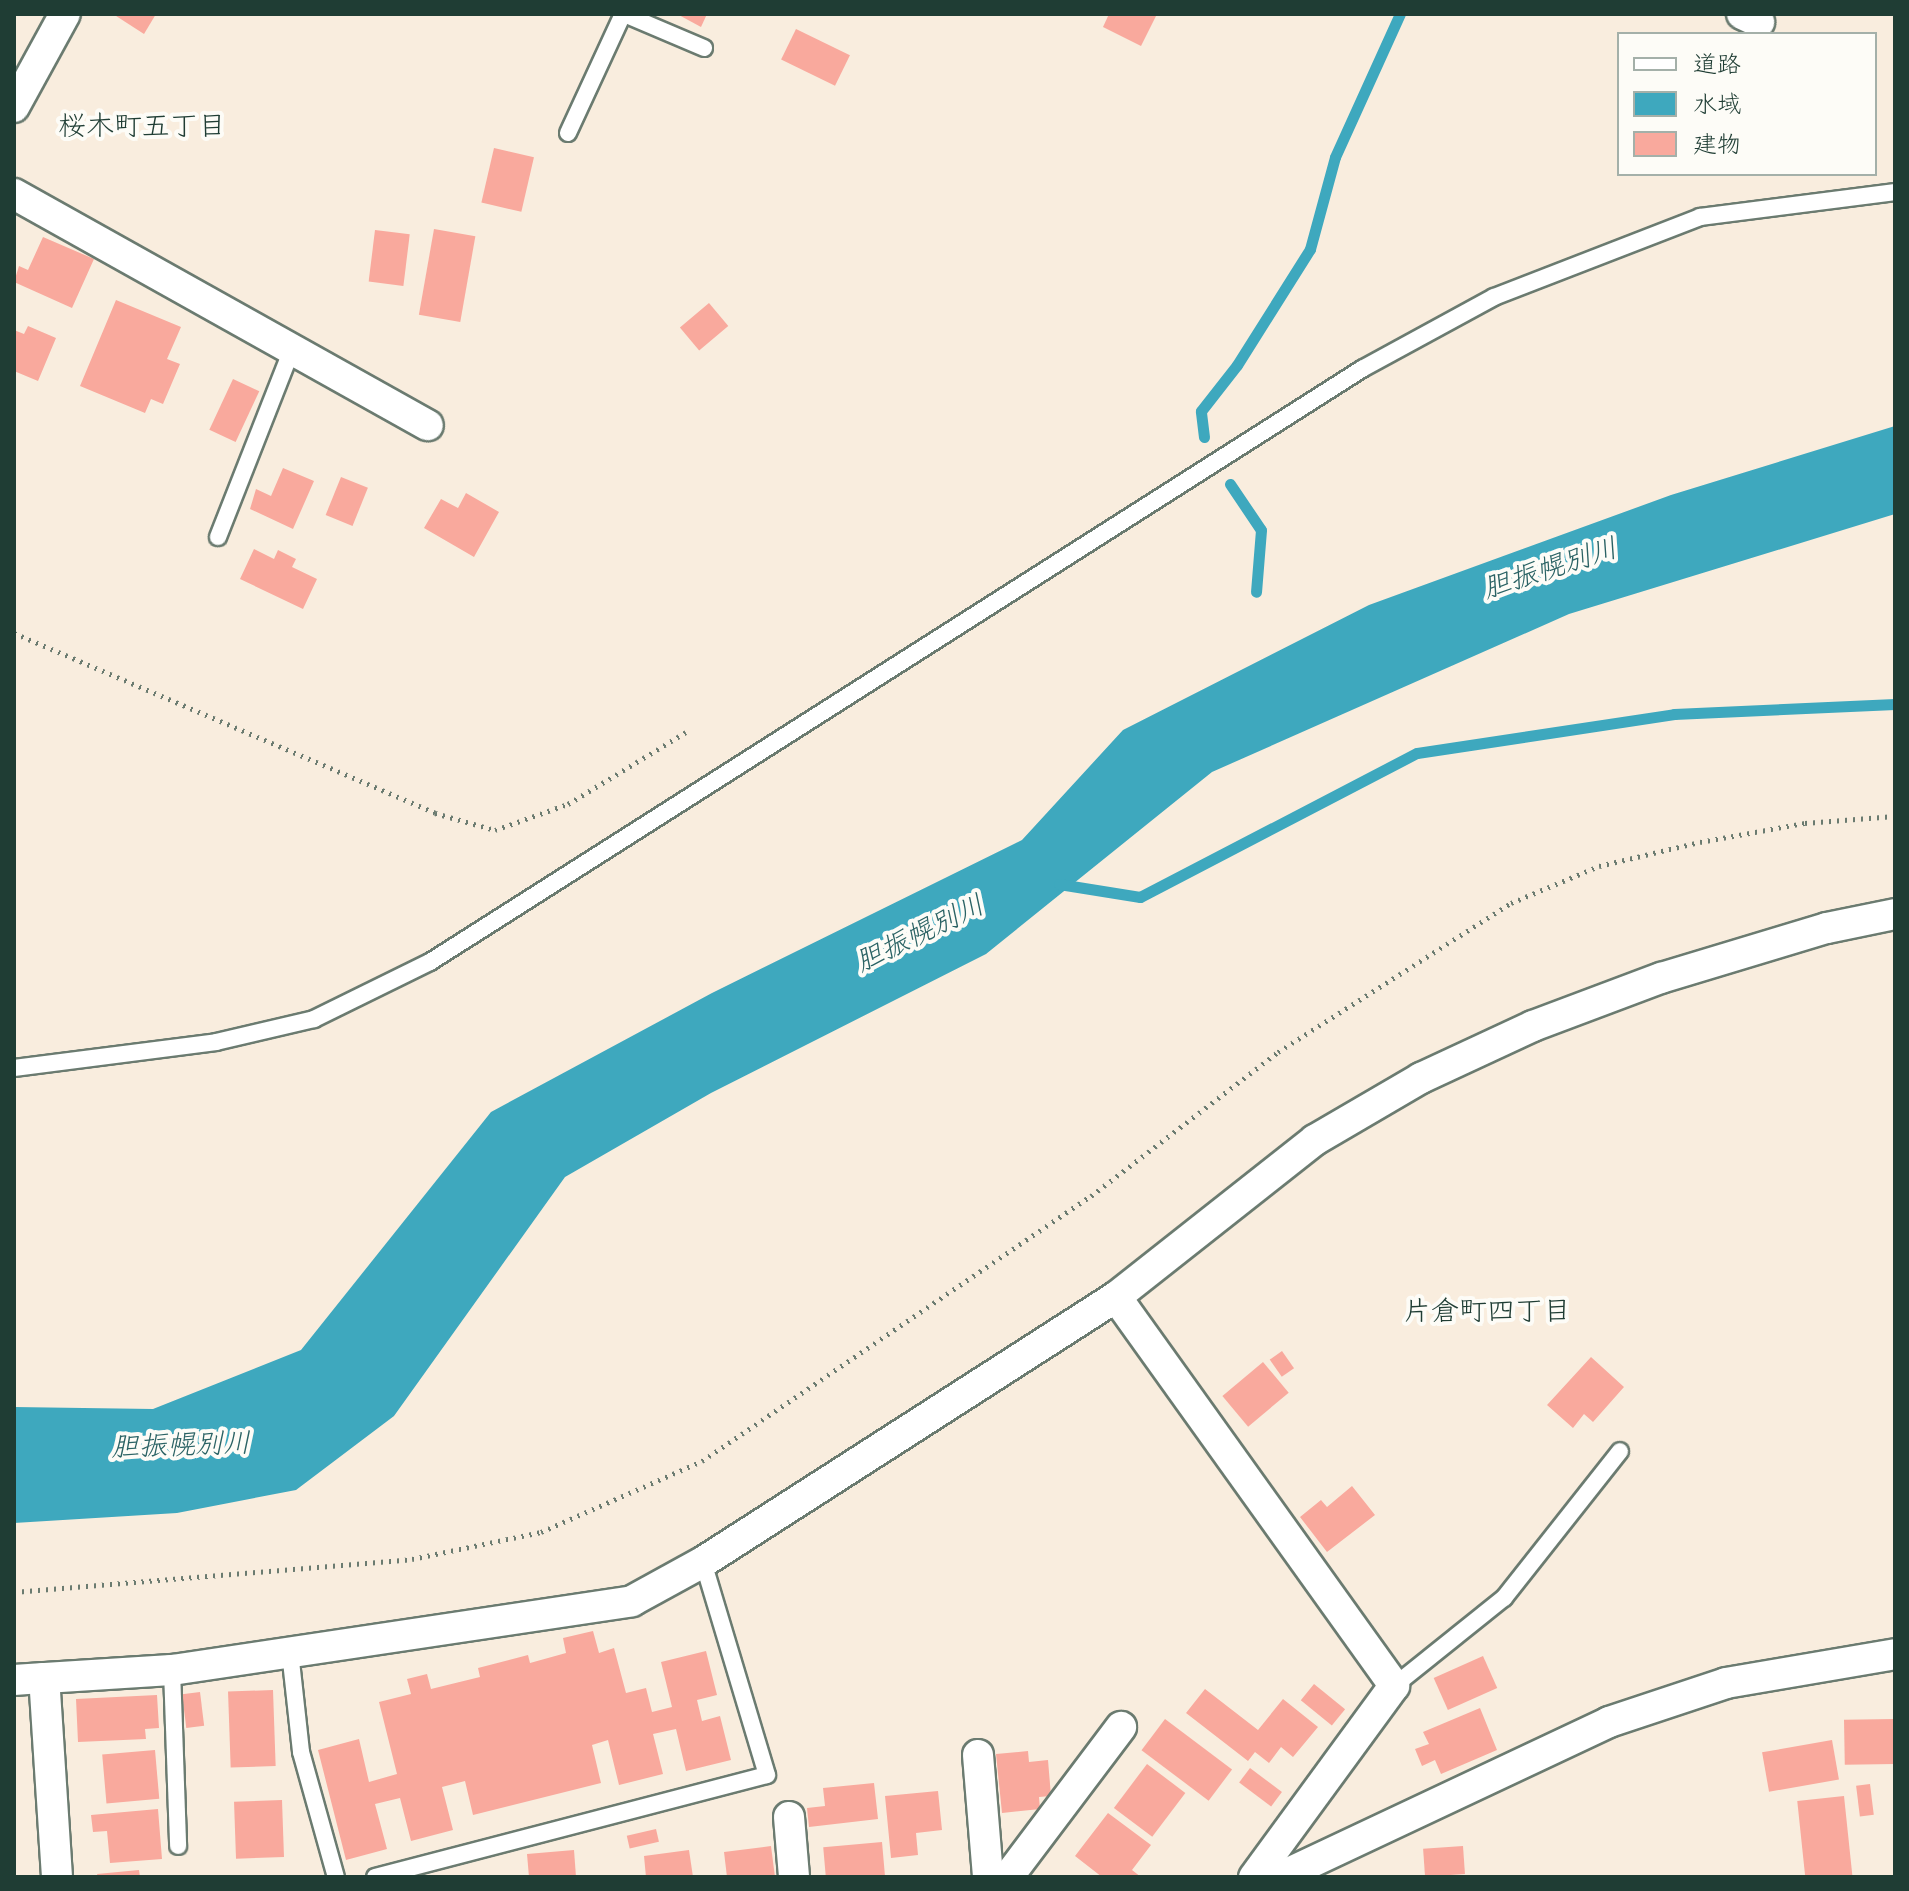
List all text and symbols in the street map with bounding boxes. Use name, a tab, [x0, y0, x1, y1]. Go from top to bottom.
legend	[1617, 32, 1877, 176]
text: 道路	[1693, 49, 1741, 84]
text: 水域	[1693, 89, 1741, 124]
district label: 桜木町五丁目	[58, 112, 226, 146]
text: 建物	[1693, 129, 1741, 164]
water label: 胆振幌別川	[1479, 533, 1623, 609]
water label: 胆振幌別川	[851, 890, 991, 982]
district label: 片倉町四丁目	[1403, 1297, 1571, 1331]
water label: 胆振幌別川	[110, 1429, 252, 1467]

